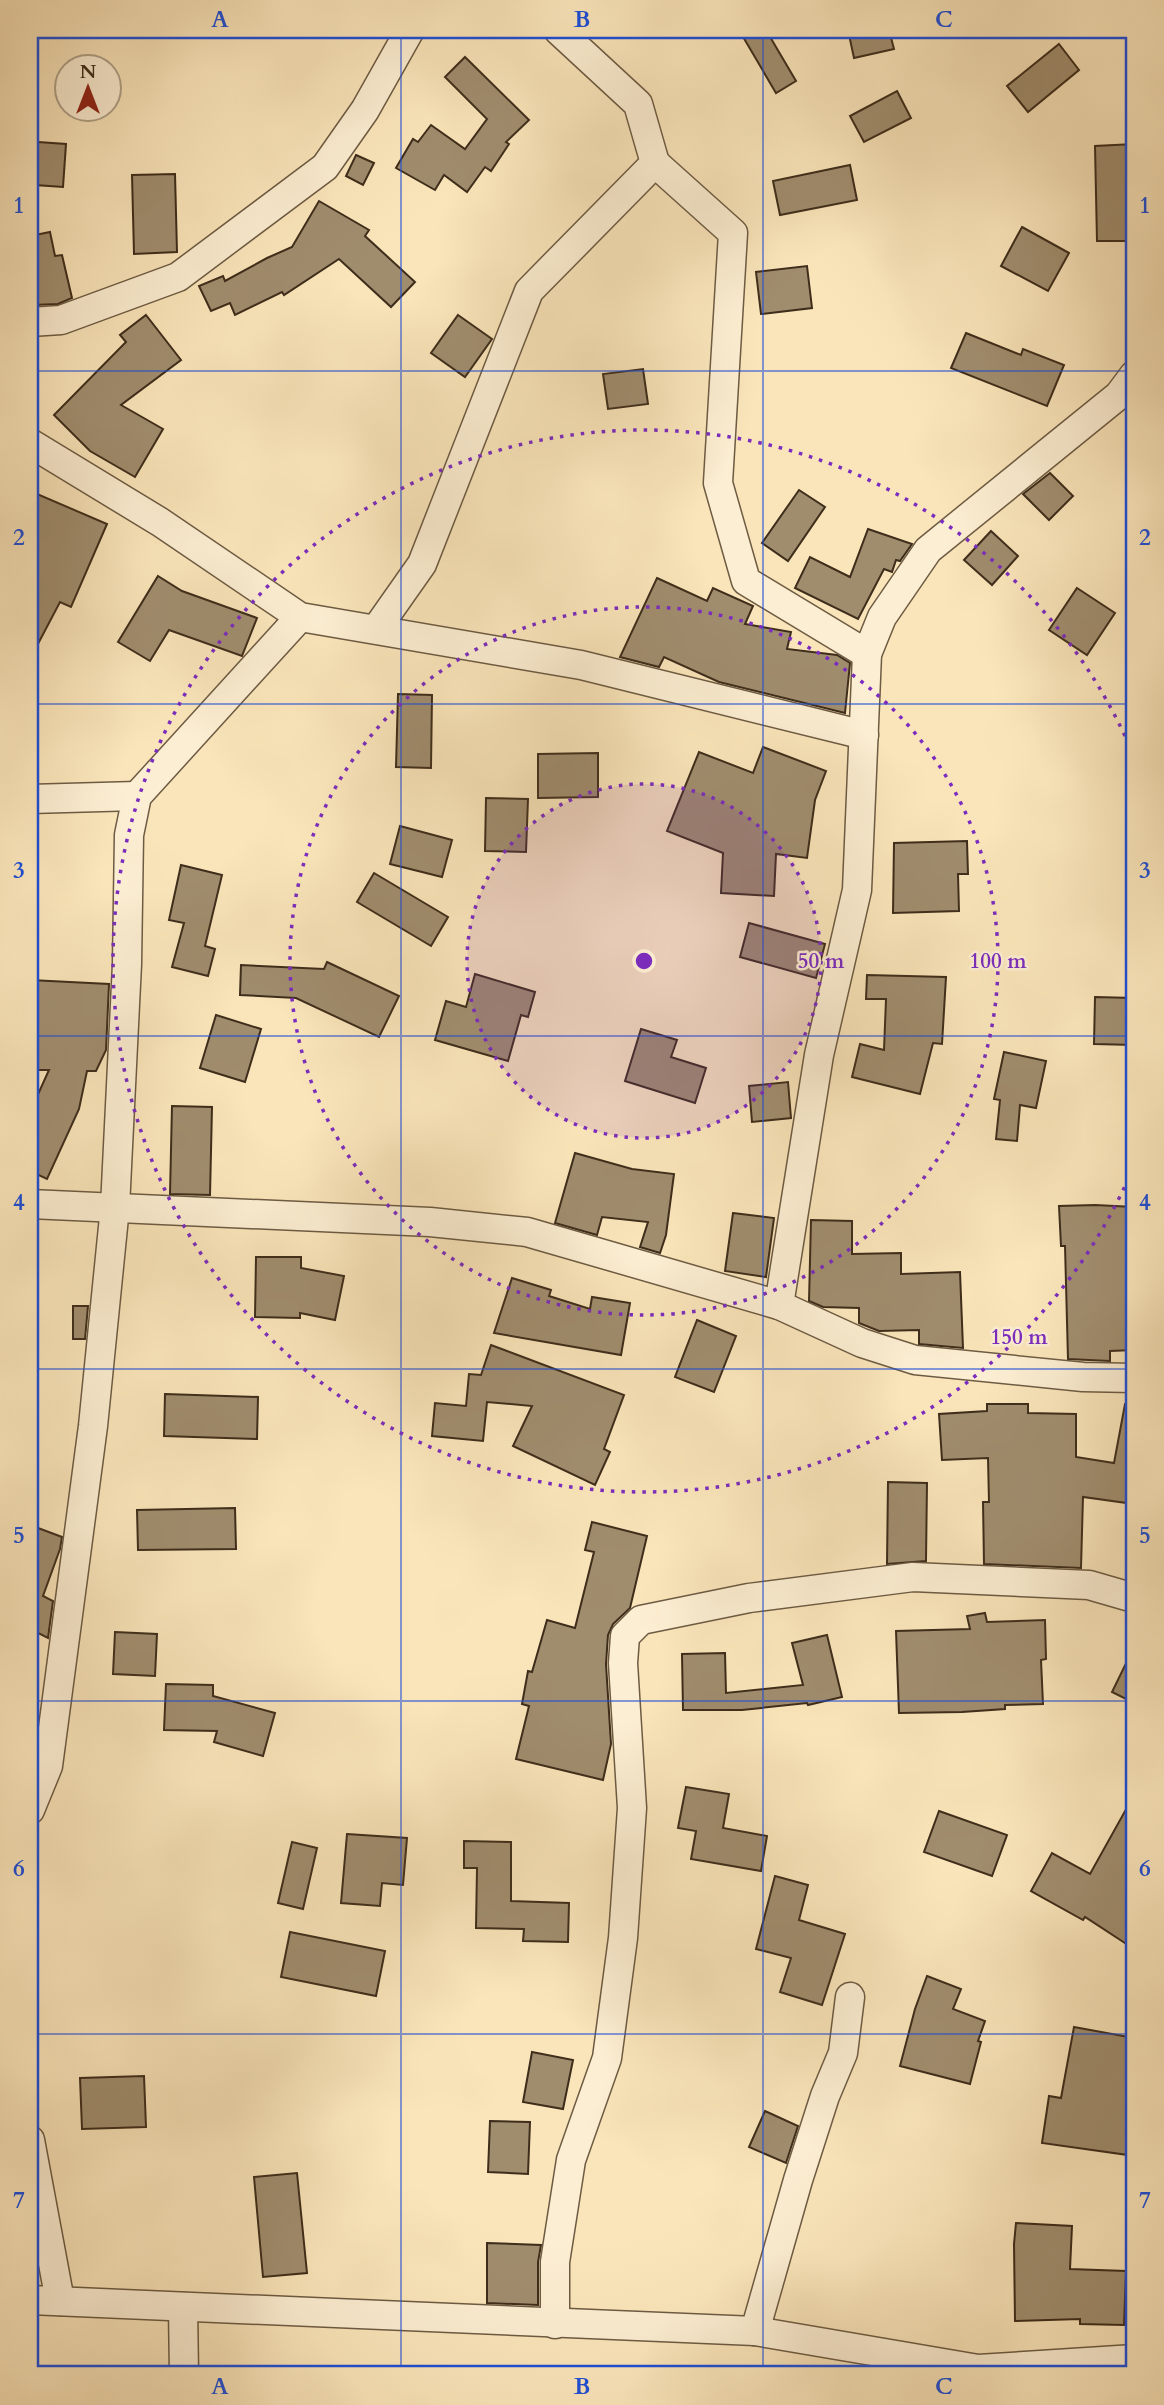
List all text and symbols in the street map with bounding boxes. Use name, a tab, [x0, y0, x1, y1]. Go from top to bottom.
text: A	[211, 4, 229, 35]
text: B	[574, 4, 590, 35]
text: C	[935, 4, 953, 35]
north arrow	[52, 52, 122, 122]
text: N	[80, 59, 97, 85]
text: 1	[13, 190, 25, 221]
text: 1	[1139, 190, 1151, 221]
text: 2	[13, 522, 25, 553]
text: 2	[1139, 522, 1151, 553]
text: 3	[13, 855, 25, 886]
text: 3	[1139, 855, 1151, 886]
text: 50 m	[798, 947, 845, 976]
text: 100 m	[969, 947, 1027, 976]
centre of rings	[632, 949, 656, 973]
text: 4	[13, 1187, 25, 1218]
text: 4	[1139, 1187, 1151, 1218]
text: 150 m	[990, 1323, 1048, 1352]
text: 5	[13, 1520, 25, 1551]
text: 5	[1139, 1520, 1151, 1551]
text: 6	[13, 1853, 25, 1884]
text: 6	[1139, 1853, 1151, 1884]
text: 7	[13, 2185, 25, 2216]
text: 7	[1139, 2185, 1151, 2216]
text: A	[211, 2371, 229, 2402]
text: B	[574, 2371, 590, 2402]
text: C	[935, 2371, 953, 2402]

